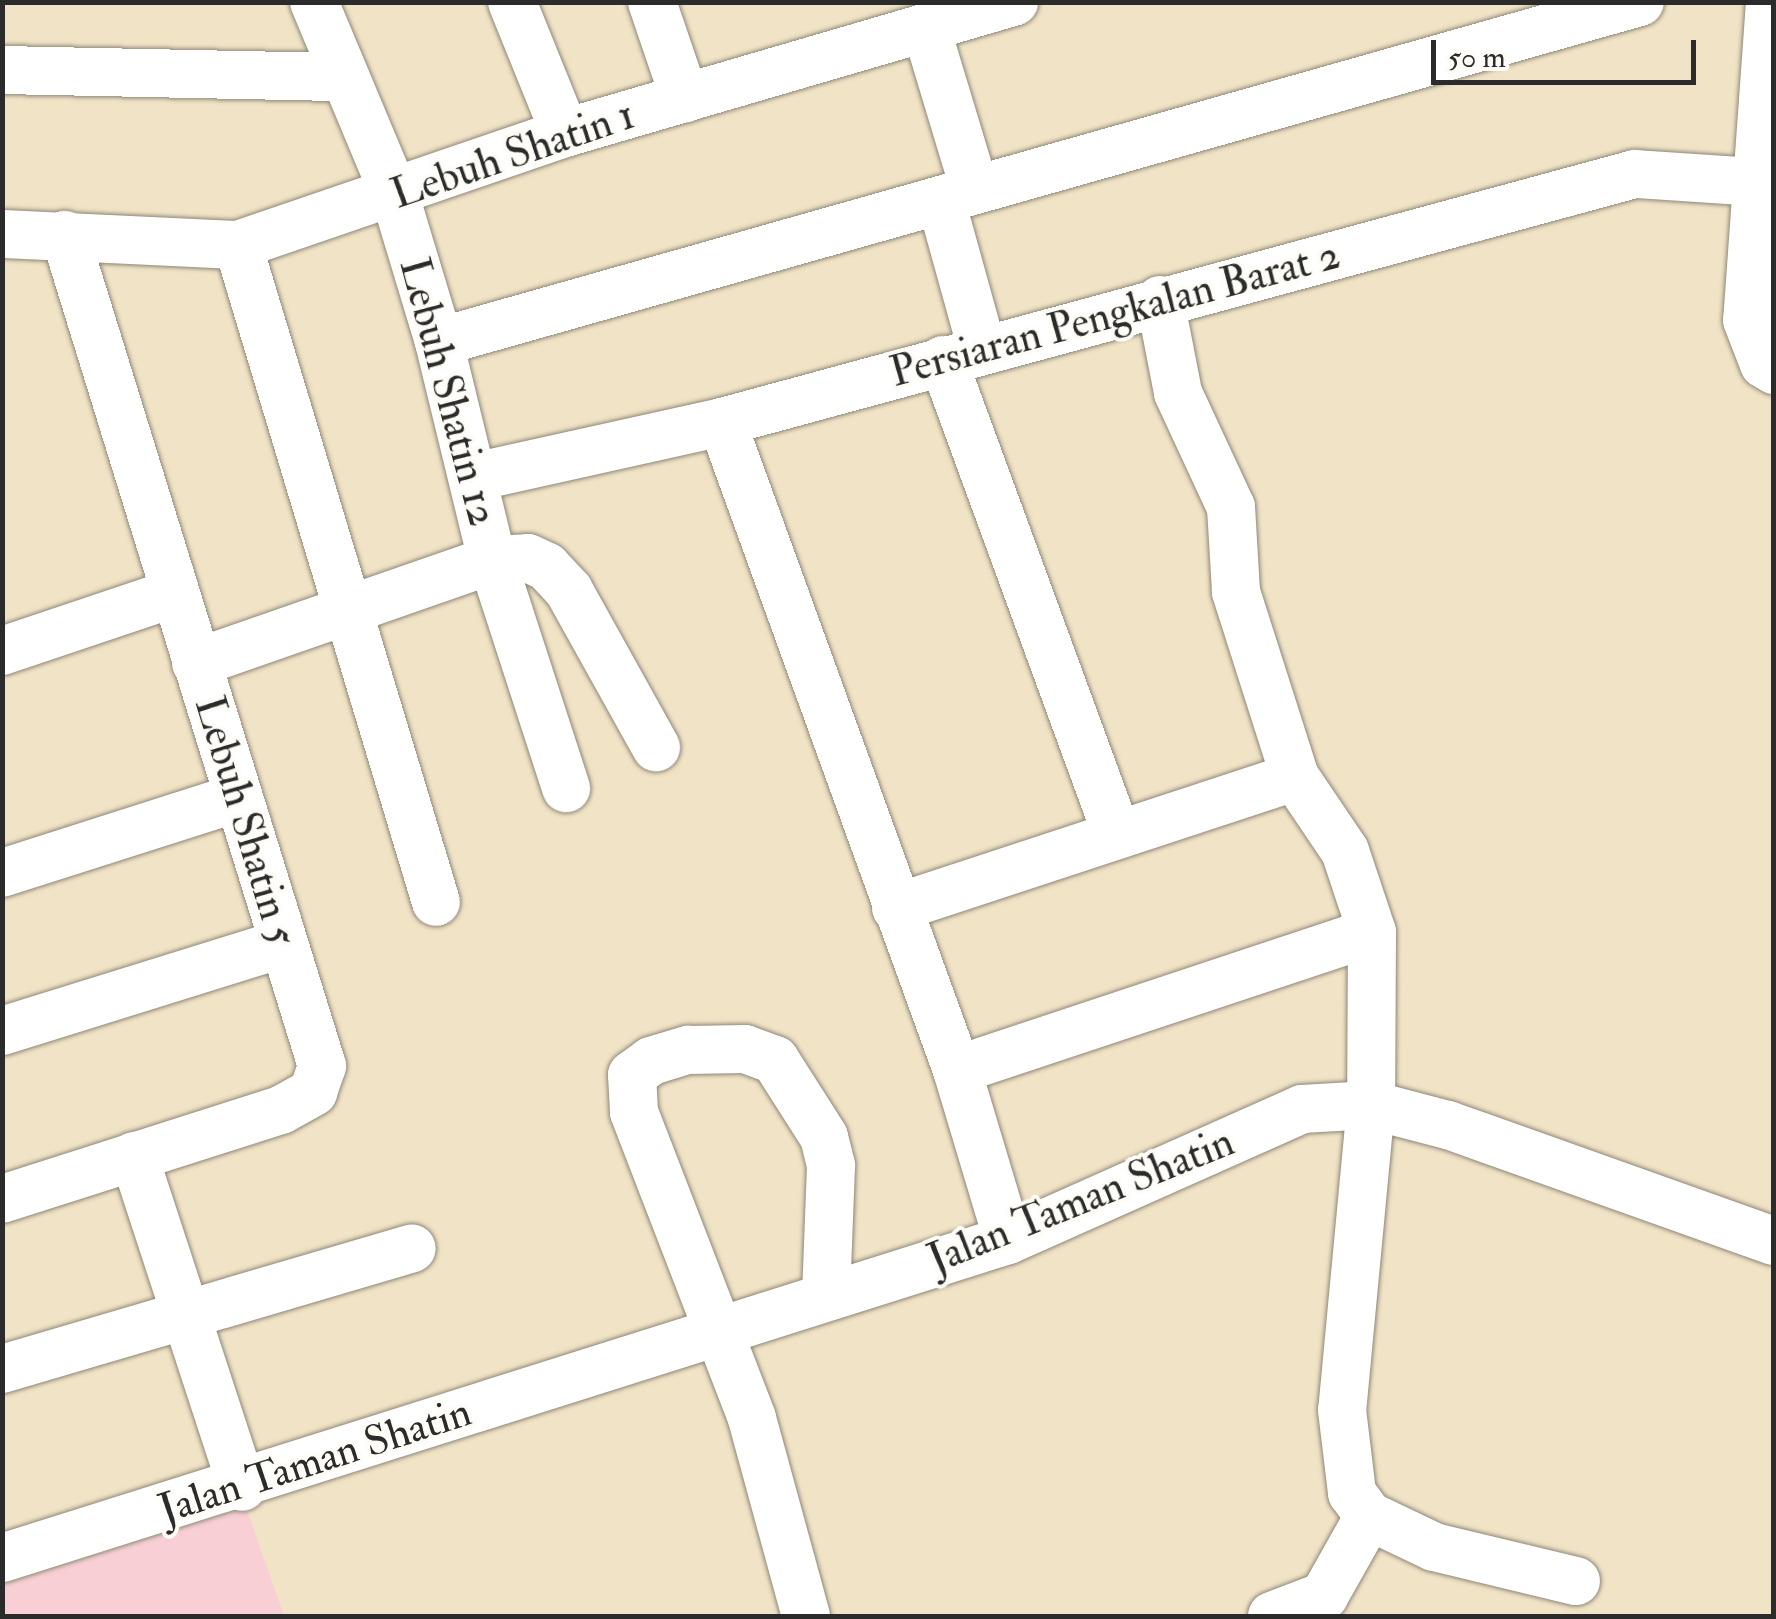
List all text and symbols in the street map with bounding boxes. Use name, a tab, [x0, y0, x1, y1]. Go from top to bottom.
scale bar	[1436, 20, 1701, 82]
text: 50 m	[1448, 39, 1506, 76]
street label: Lebuh Shatin 1	[385, 90, 641, 220]
street label: Persiaran Pengkalan Barat 2	[885, 230, 1345, 398]
street label: Lebuh Shatin 12	[388, 253, 508, 531]
street label: Lebuh Shatin 5	[183, 691, 307, 951]
street label: Jalan Taman Shatin	[921, 1117, 1241, 1285]
street label: Jalan Taman Shatin	[153, 1387, 477, 1535]

